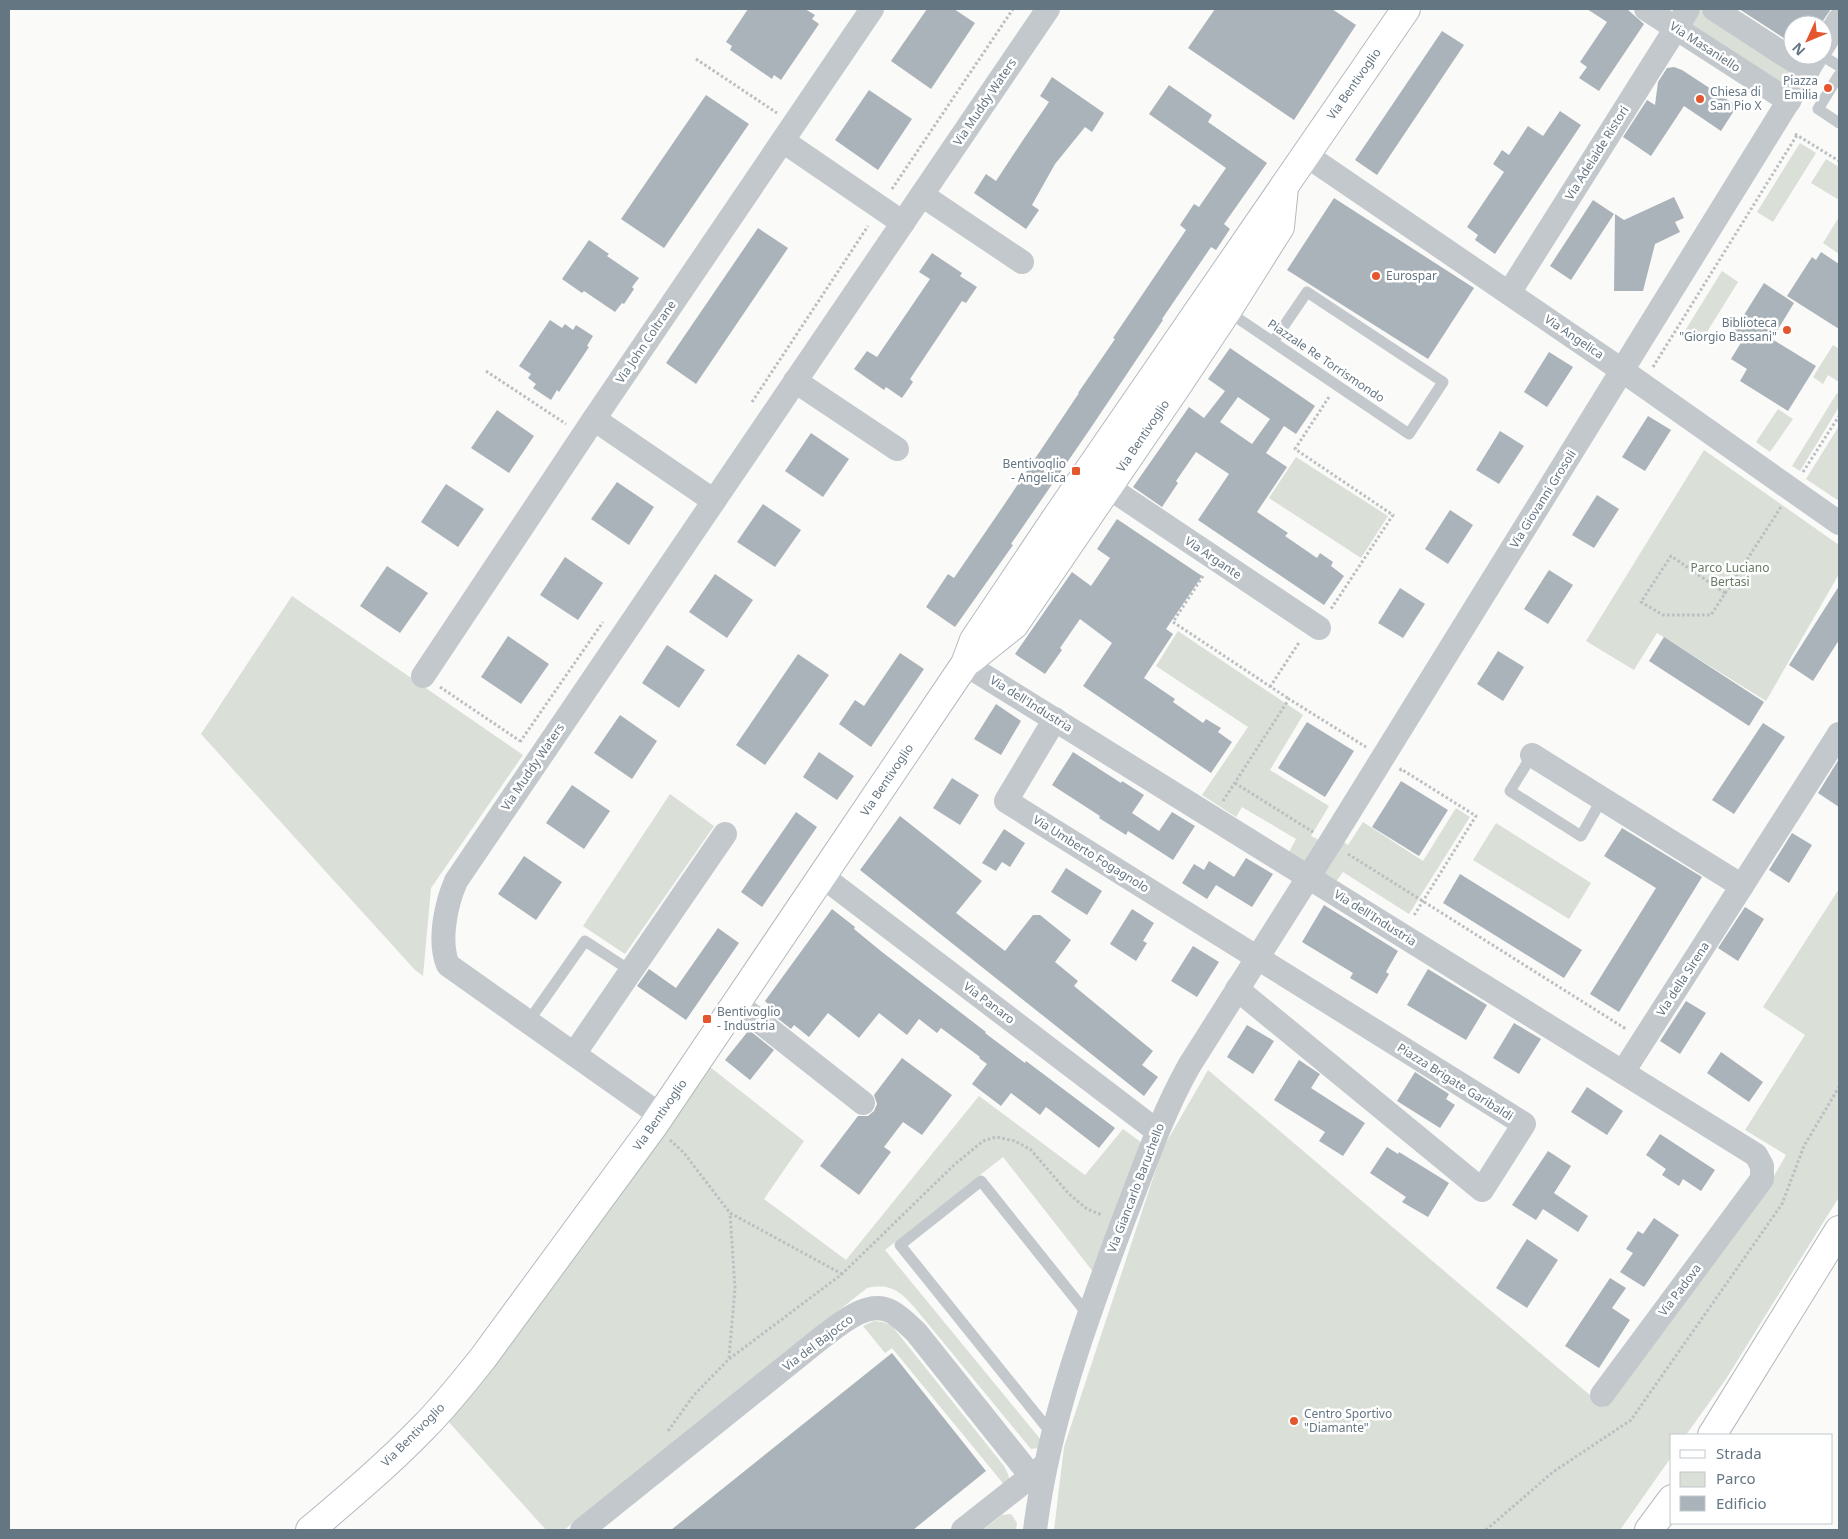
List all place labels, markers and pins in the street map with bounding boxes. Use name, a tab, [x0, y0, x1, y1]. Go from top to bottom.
place label: Piazza Emilia	[1783, 72, 1818, 103]
marker: Piazza Emilia	[1822, 82, 1834, 94]
place label: Chiesa di San Pio X	[1710, 83, 1762, 114]
marker: Chiesa di San Pio X	[1694, 93, 1706, 105]
place label: Eurospar	[1386, 267, 1437, 284]
marker: Eurospar	[1370, 270, 1382, 282]
place label: Biblioteca "Giorgio Bassani"	[1679, 314, 1777, 345]
marker: Biblioteca "Giorgio Bassani"	[1781, 324, 1793, 336]
place label: Bentivoglio - Angelica	[1002, 455, 1066, 486]
marker: Bentivoglio - Angelica	[1070, 465, 1082, 477]
place label: Bentivoglio - Industria	[717, 1003, 781, 1034]
marker: Bentivoglio - Industria	[701, 1013, 713, 1025]
place label: Centro Sportivo "Diamante"	[1304, 1405, 1392, 1436]
marker: Centro Sportivo "Diamante"	[1288, 1415, 1300, 1427]

